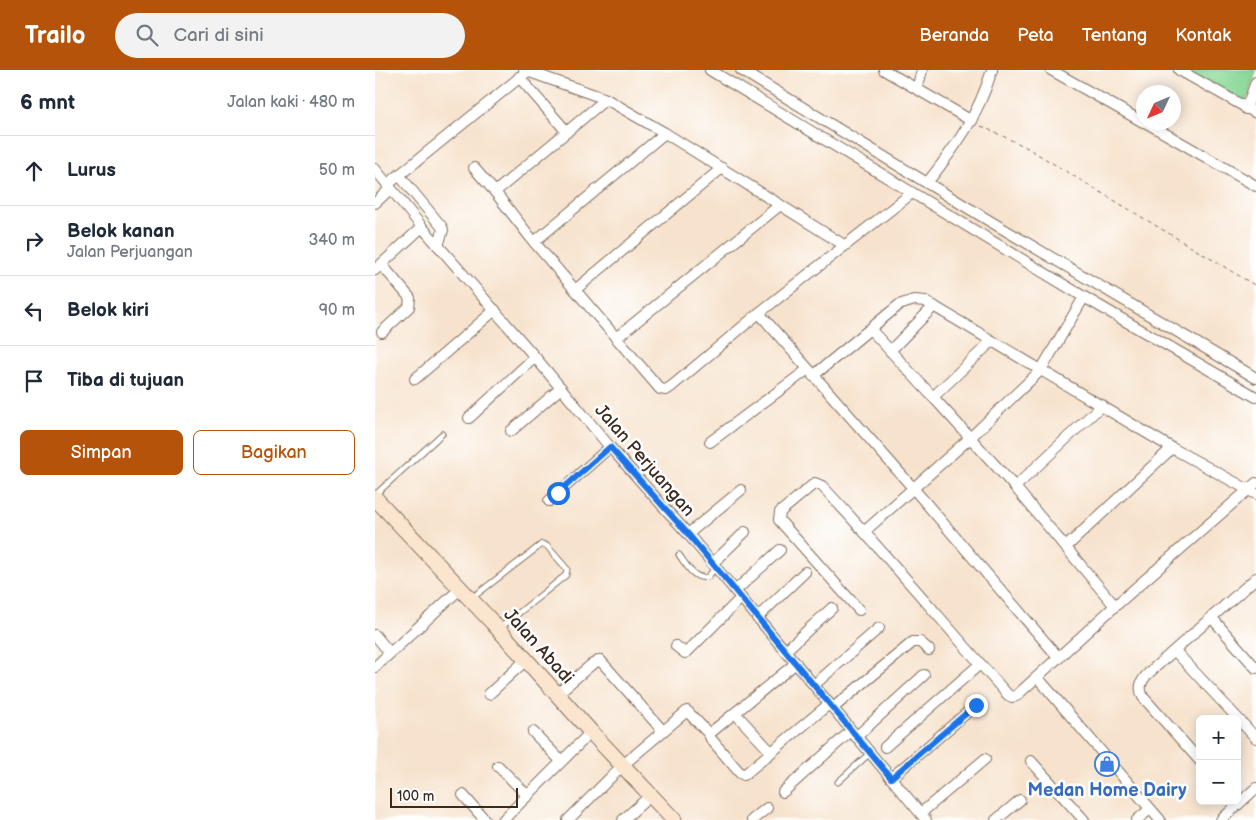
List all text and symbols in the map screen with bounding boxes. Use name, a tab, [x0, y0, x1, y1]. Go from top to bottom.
search box	[115, 13, 465, 58]
text: Trailo	[25, 21, 85, 50]
icon: search	[133, 21, 161, 49]
text: Cari di sini	[173, 24, 264, 47]
text: Beranda	[919, 25, 989, 46]
text: Peta	[1017, 25, 1054, 46]
text: Tentang	[1082, 25, 1147, 46]
text: Kontak	[1175, 25, 1231, 46]
north arrow	[1136, 85, 1181, 130]
text: 6 mnt	[20, 90, 75, 115]
text: Jalan kaki · 480 m	[227, 93, 355, 112]
icon: ahead	[20, 157, 48, 185]
text: Lurus	[67, 159, 116, 182]
text: 50 m	[319, 161, 355, 180]
text: Belok kanan	[67, 220, 175, 243]
icon: right	[20, 227, 48, 255]
text: 340 m	[308, 231, 355, 250]
text: Jalan Perjuangan	[67, 243, 193, 262]
icon: left	[20, 297, 48, 325]
text: Belok kiri	[67, 299, 149, 322]
text: 90 m	[319, 301, 355, 320]
icon: arrive	[20, 367, 48, 395]
text: Tiba di tujuan	[67, 369, 184, 392]
street label: Jalan Perjuangan	[590, 400, 699, 521]
button: Simpan	[20, 430, 183, 475]
button: Bagikan	[193, 430, 355, 475]
route start	[547, 482, 570, 505]
street label: Jalan Abadi	[499, 604, 578, 688]
route end	[965, 694, 988, 717]
map controls	[1196, 715, 1241, 805]
button: +	[1196, 715, 1241, 760]
shop icon: Medan Home Dairy	[1094, 751, 1120, 777]
button: −	[1196, 760, 1241, 805]
place label: Medan Home Dairy	[1028, 780, 1187, 801]
scale bar	[390, 785, 517, 808]
text: 100 m	[397, 788, 434, 805]

